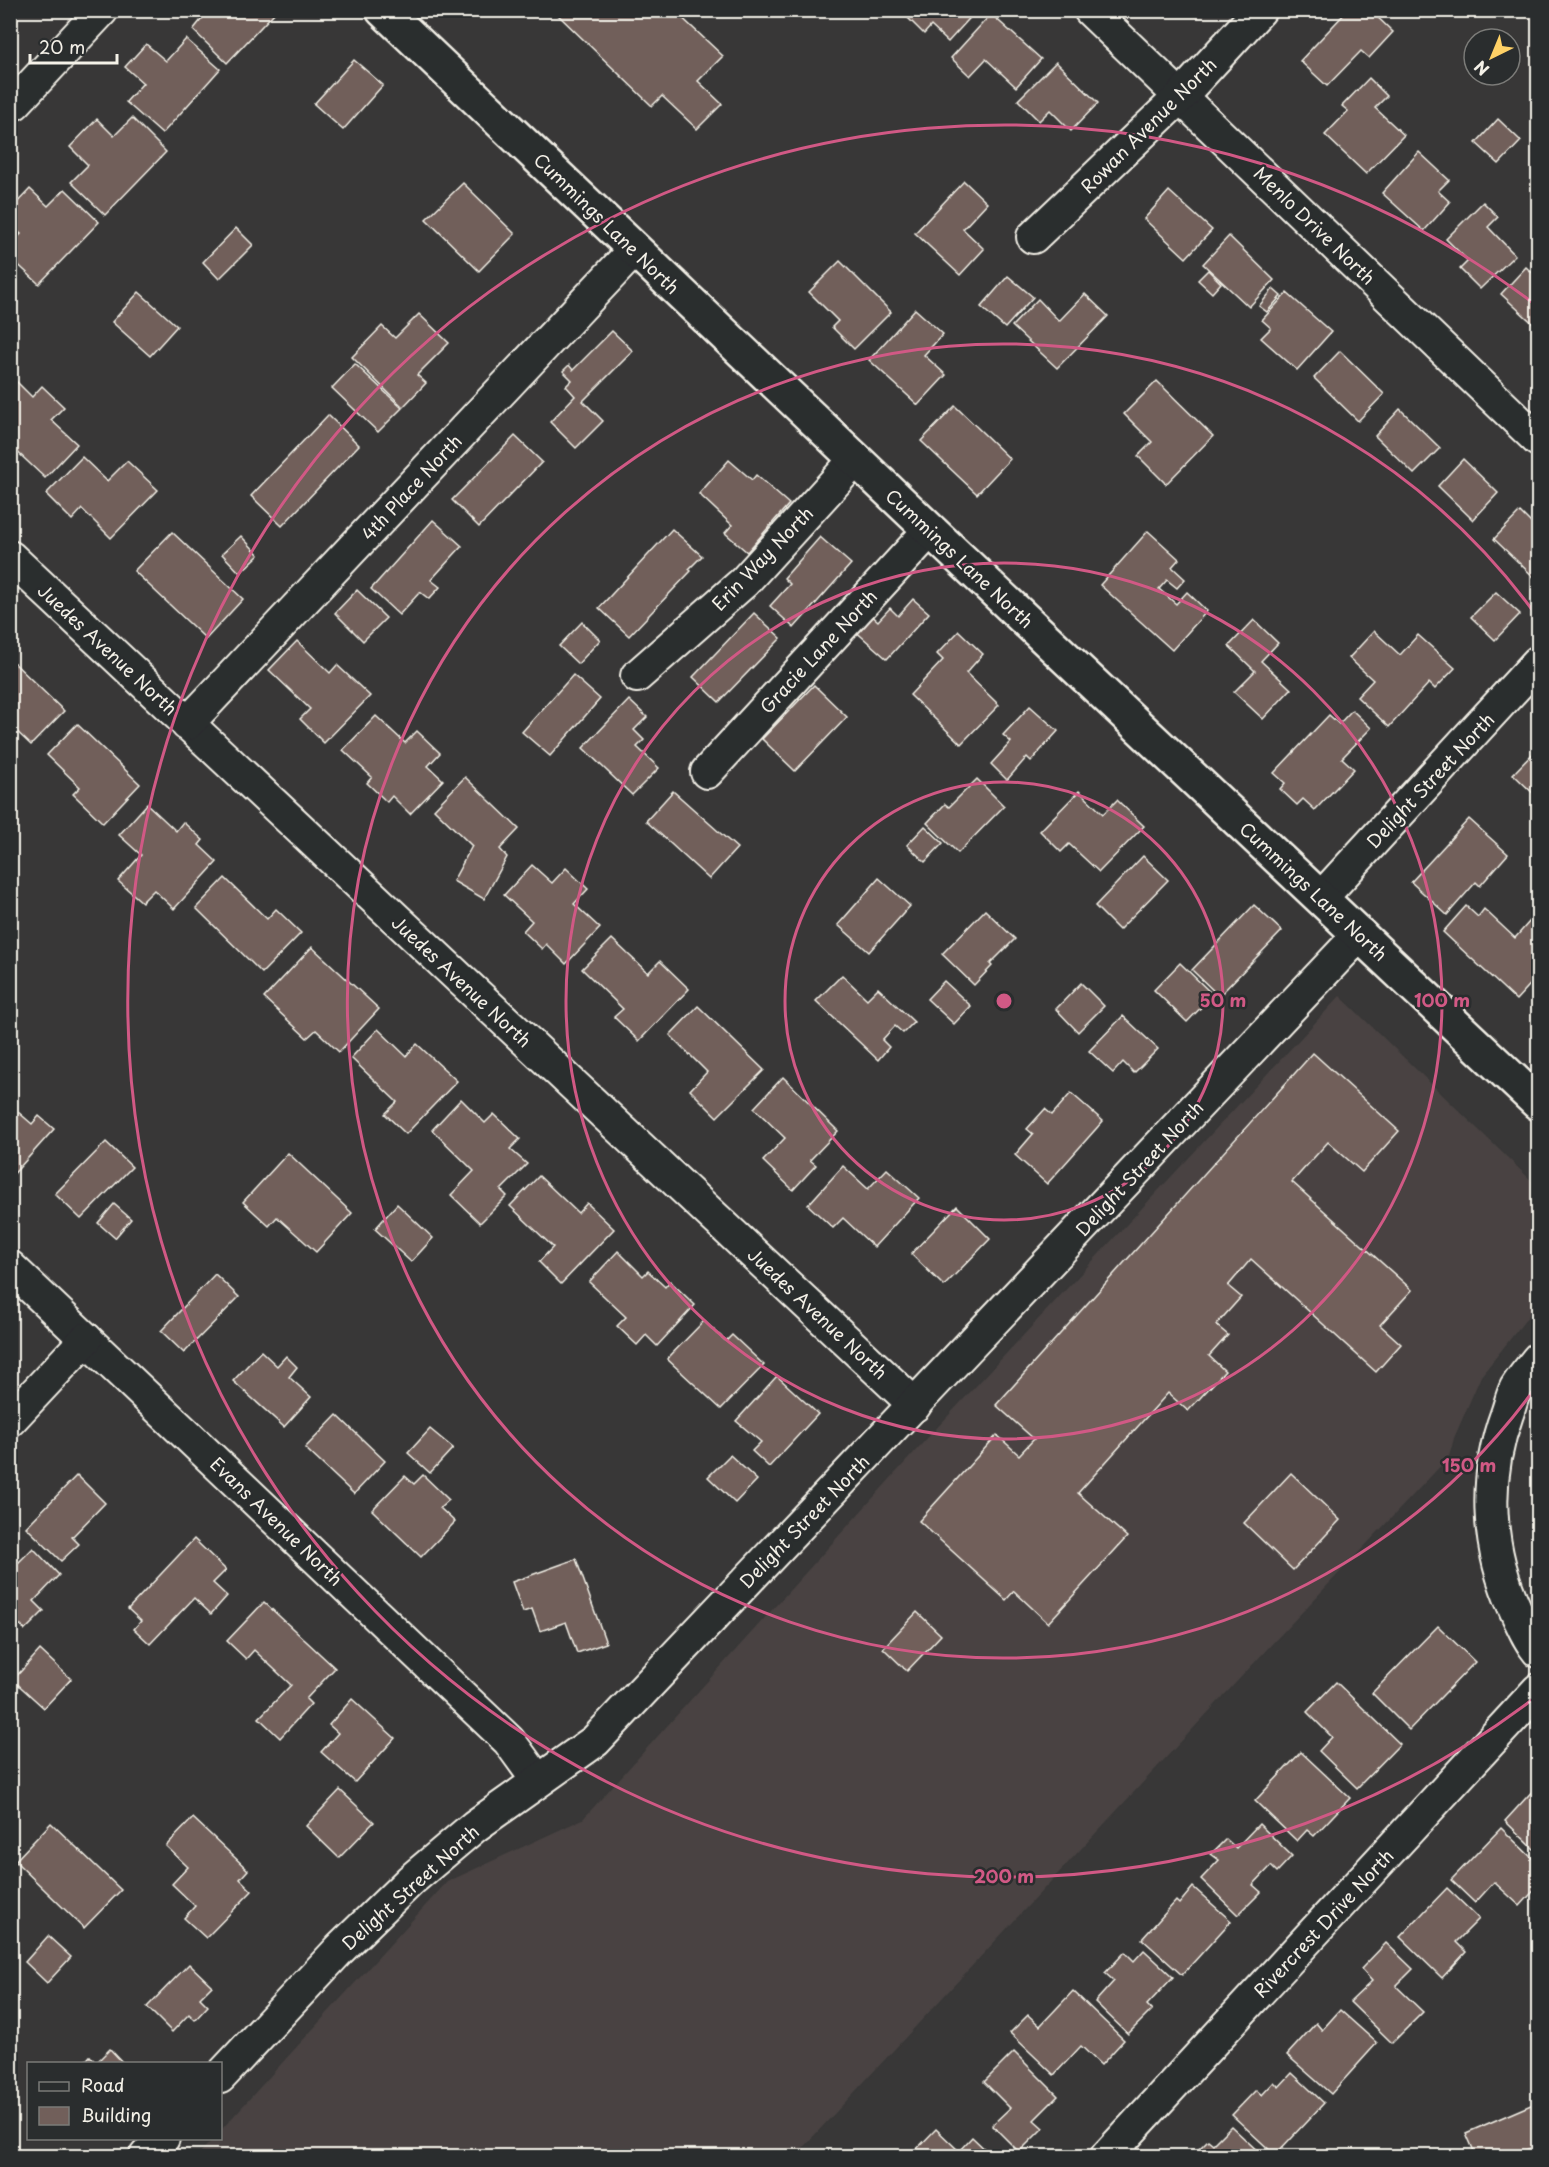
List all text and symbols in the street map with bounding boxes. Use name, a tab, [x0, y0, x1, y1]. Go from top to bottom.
scale bar	[30, 27, 117, 65]
north arrow	[1462, 27, 1522, 87]
text: 20 m	[39, 33, 85, 60]
street label: Rowan Avenue North	[1074, 51, 1222, 199]
text: N	[1468, 56, 1494, 82]
street label: Cummings Lane North	[528, 146, 686, 300]
street label: Menlo Drive North	[1248, 160, 1382, 290]
street label: 4th Place North	[355, 428, 467, 546]
street label: Cummings Lane North	[880, 482, 1040, 634]
street label: Erin Way North	[705, 500, 819, 616]
street label: Juedes Avenue North	[32, 577, 184, 721]
street label: Gracie Lane North	[753, 583, 883, 719]
street label: Delight Street North	[1360, 706, 1500, 854]
street label: Cummings Lane North	[1234, 815, 1394, 967]
street label: Juedes Avenue North	[386, 909, 538, 1053]
text: 50 m	[1200, 986, 1246, 1013]
text: 100 m	[1414, 986, 1470, 1013]
centre of rings	[994, 991, 1014, 1011]
street label: Delight Street North	[1069, 1094, 1209, 1242]
street label: Juedes Avenue North	[742, 1241, 894, 1385]
street label: Delight Street North	[733, 1448, 875, 1594]
street label: Evans Avenue North	[205, 1450, 349, 1592]
text: 150 m	[1442, 1451, 1496, 1478]
street label: Delight Street North	[335, 1818, 485, 1956]
street label: Rivercrest Drive North	[1247, 1843, 1399, 2003]
text: 200 m	[974, 1862, 1034, 1889]
legend	[27, 2062, 222, 2140]
text: Road	[81, 2071, 125, 2098]
text: Building	[81, 2101, 151, 2128]

